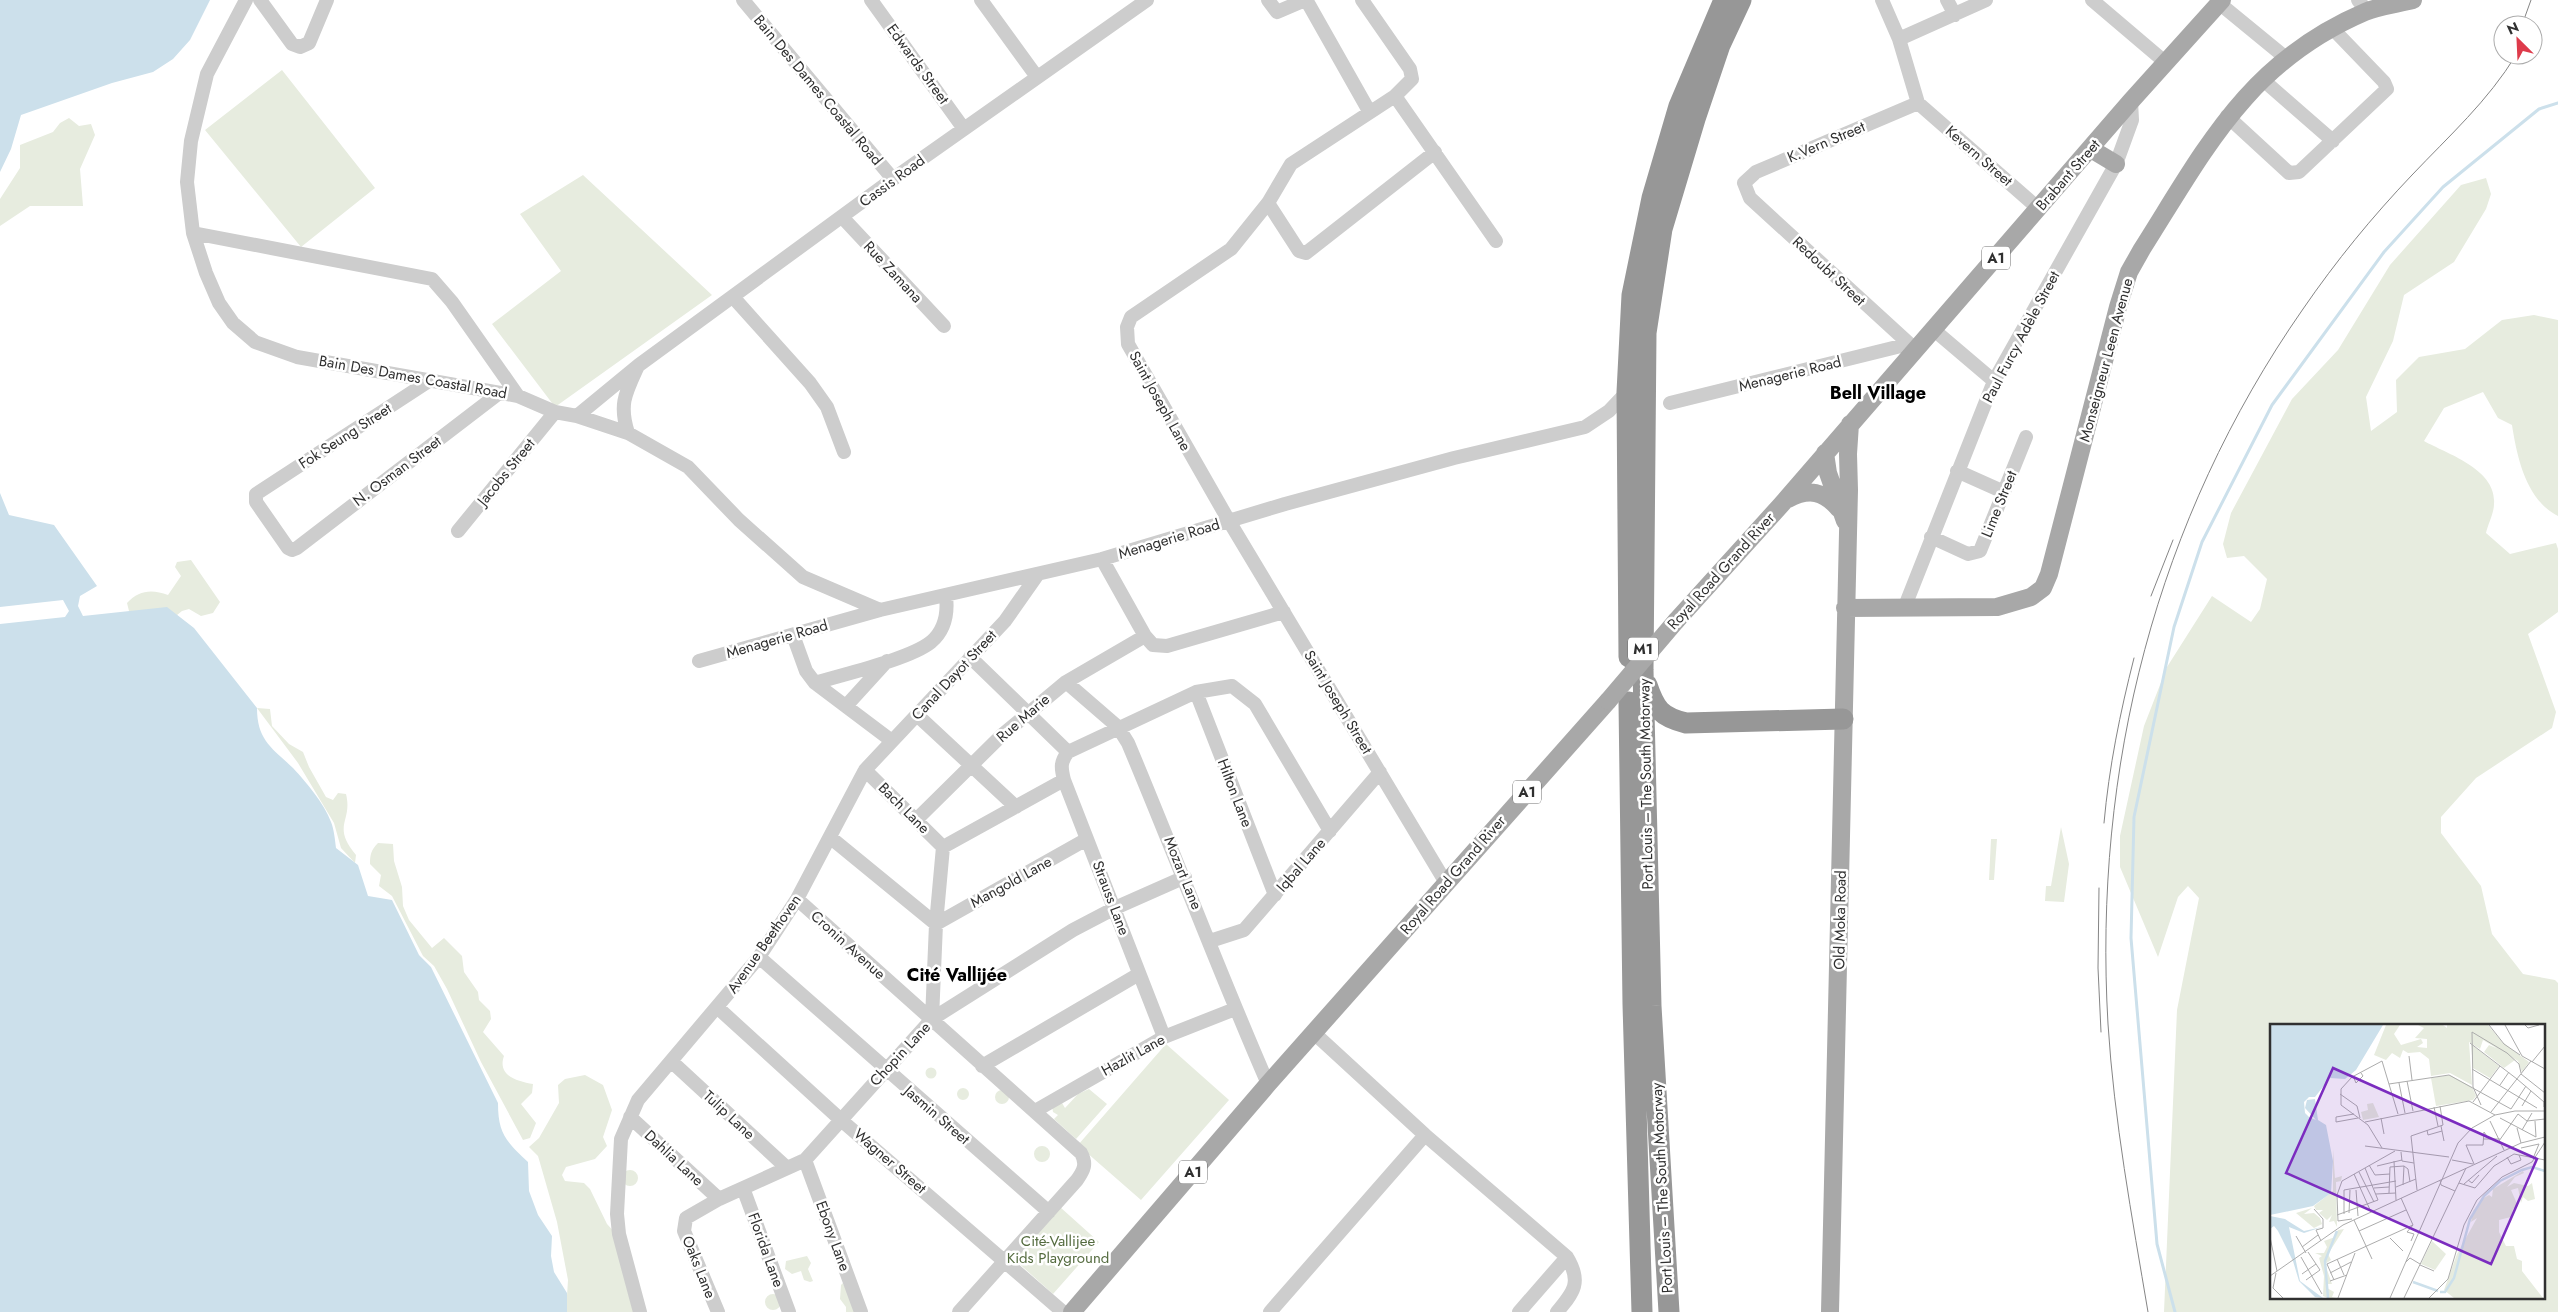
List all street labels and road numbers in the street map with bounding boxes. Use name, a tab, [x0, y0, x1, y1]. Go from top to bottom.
street label: Bain Des Dames Coastal Road	[748, 10, 888, 170]
street label: Edwards Street	[881, 19, 955, 109]
street label: K.Vern Street	[1784, 116, 1869, 168]
street label: Kevern Street	[1940, 120, 2018, 192]
street label: Brabant Street	[2031, 134, 2106, 216]
street label: Cassis Road	[855, 150, 929, 212]
street label: Redoubt Street	[1787, 231, 1871, 311]
street label: Rue Zamana	[858, 236, 928, 308]
road number: A1	[1982, 247, 2010, 270]
street label: Paul Furcy Adèle Street	[1977, 267, 2065, 407]
street label: Monseigneur Leen Avenue	[2074, 275, 2139, 444]
street label: Saint Joseph Lane	[1123, 347, 1197, 455]
street label: Bain Des Dames Coastal Road	[317, 350, 509, 404]
street label: Menagerie Road	[1736, 351, 1844, 397]
street label: Fok Seung Street	[294, 397, 396, 474]
street label: N. Osman Street	[348, 430, 446, 512]
street label: Jacobs Street	[471, 433, 540, 512]
street label: Lime Street	[1976, 467, 2023, 541]
street label: Royal Road Grand River	[1662, 507, 1780, 635]
street label: Menagerie Road	[1116, 513, 1222, 565]
street label: Menagerie Road	[724, 614, 830, 664]
street label: Canal Dayot Street	[906, 625, 1002, 725]
road number: M1	[1628, 638, 1658, 661]
street label: Saint Joseph Street	[1298, 646, 1378, 758]
street label: Port Louis – The South Motorway	[1633, 678, 1659, 890]
street label: Rue Marie	[991, 688, 1055, 748]
street label: Hilton Lane	[1212, 756, 1258, 831]
street label: Bach Lane	[873, 777, 935, 839]
road number: A1	[1513, 780, 1541, 804]
street label: Royal Road Grand River	[1395, 810, 1512, 939]
street label: Mozart Lane	[1158, 833, 1208, 913]
street label: Iqbal Lane	[1271, 833, 1331, 897]
street label: Mangold Lane	[966, 850, 1056, 913]
street label: Strauss Lane	[1087, 858, 1135, 939]
street label: Old Moka Road	[1828, 870, 1852, 970]
street label: Avenue Beethoven	[722, 890, 806, 998]
street label: Cronin Avenue	[806, 905, 891, 985]
street label: Chopin Lane	[864, 1017, 936, 1091]
street label: Hazlit Lane	[1097, 1028, 1169, 1082]
street label: Jasmin Street	[898, 1079, 975, 1150]
street label: Port Louis – The South Motorway	[1645, 1082, 1679, 1294]
street label: Tulip Lane	[698, 1085, 760, 1145]
street label: Wagner Street	[849, 1123, 932, 1199]
street label: Dahlia Lane	[639, 1125, 709, 1191]
road number: A1	[1179, 1160, 1207, 1184]
street label: Ebony Lane	[810, 1198, 856, 1275]
street label: Florida Lane	[742, 1210, 790, 1291]
street label: Oaks Lane	[676, 1232, 722, 1302]

